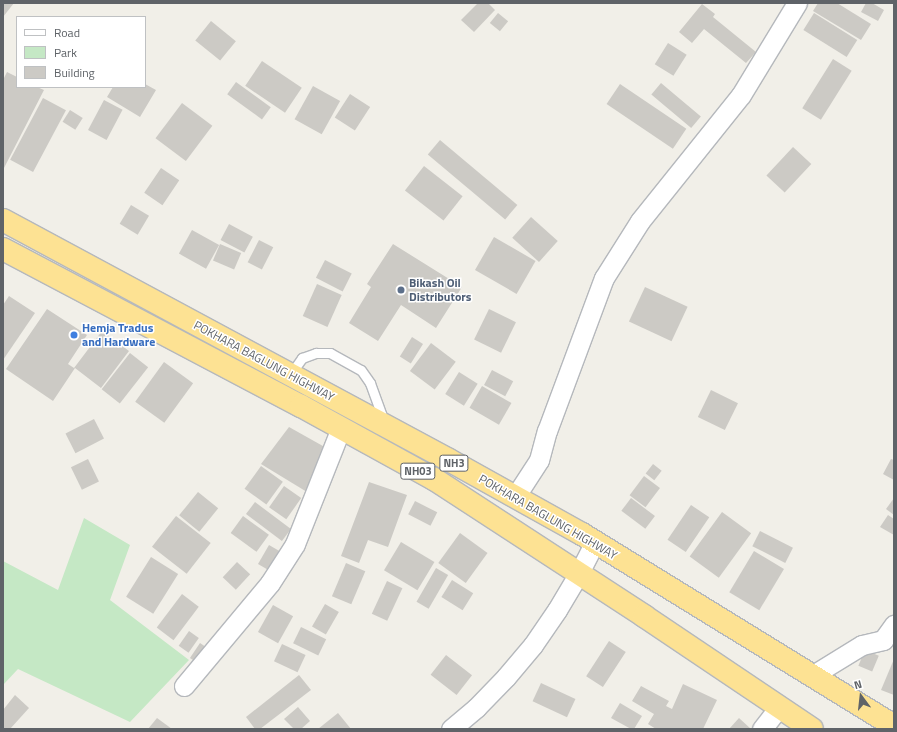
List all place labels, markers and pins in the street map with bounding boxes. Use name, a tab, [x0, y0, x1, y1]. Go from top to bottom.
place label: Bikash Oil Distributors	[409, 276, 471, 304]
marker: Bikash Oil Distributors	[396, 285, 406, 295]
place label: Hemja Tradus and Hardware	[82, 321, 155, 349]
marker: Hemja Tradus and Hardware	[69, 330, 79, 340]

